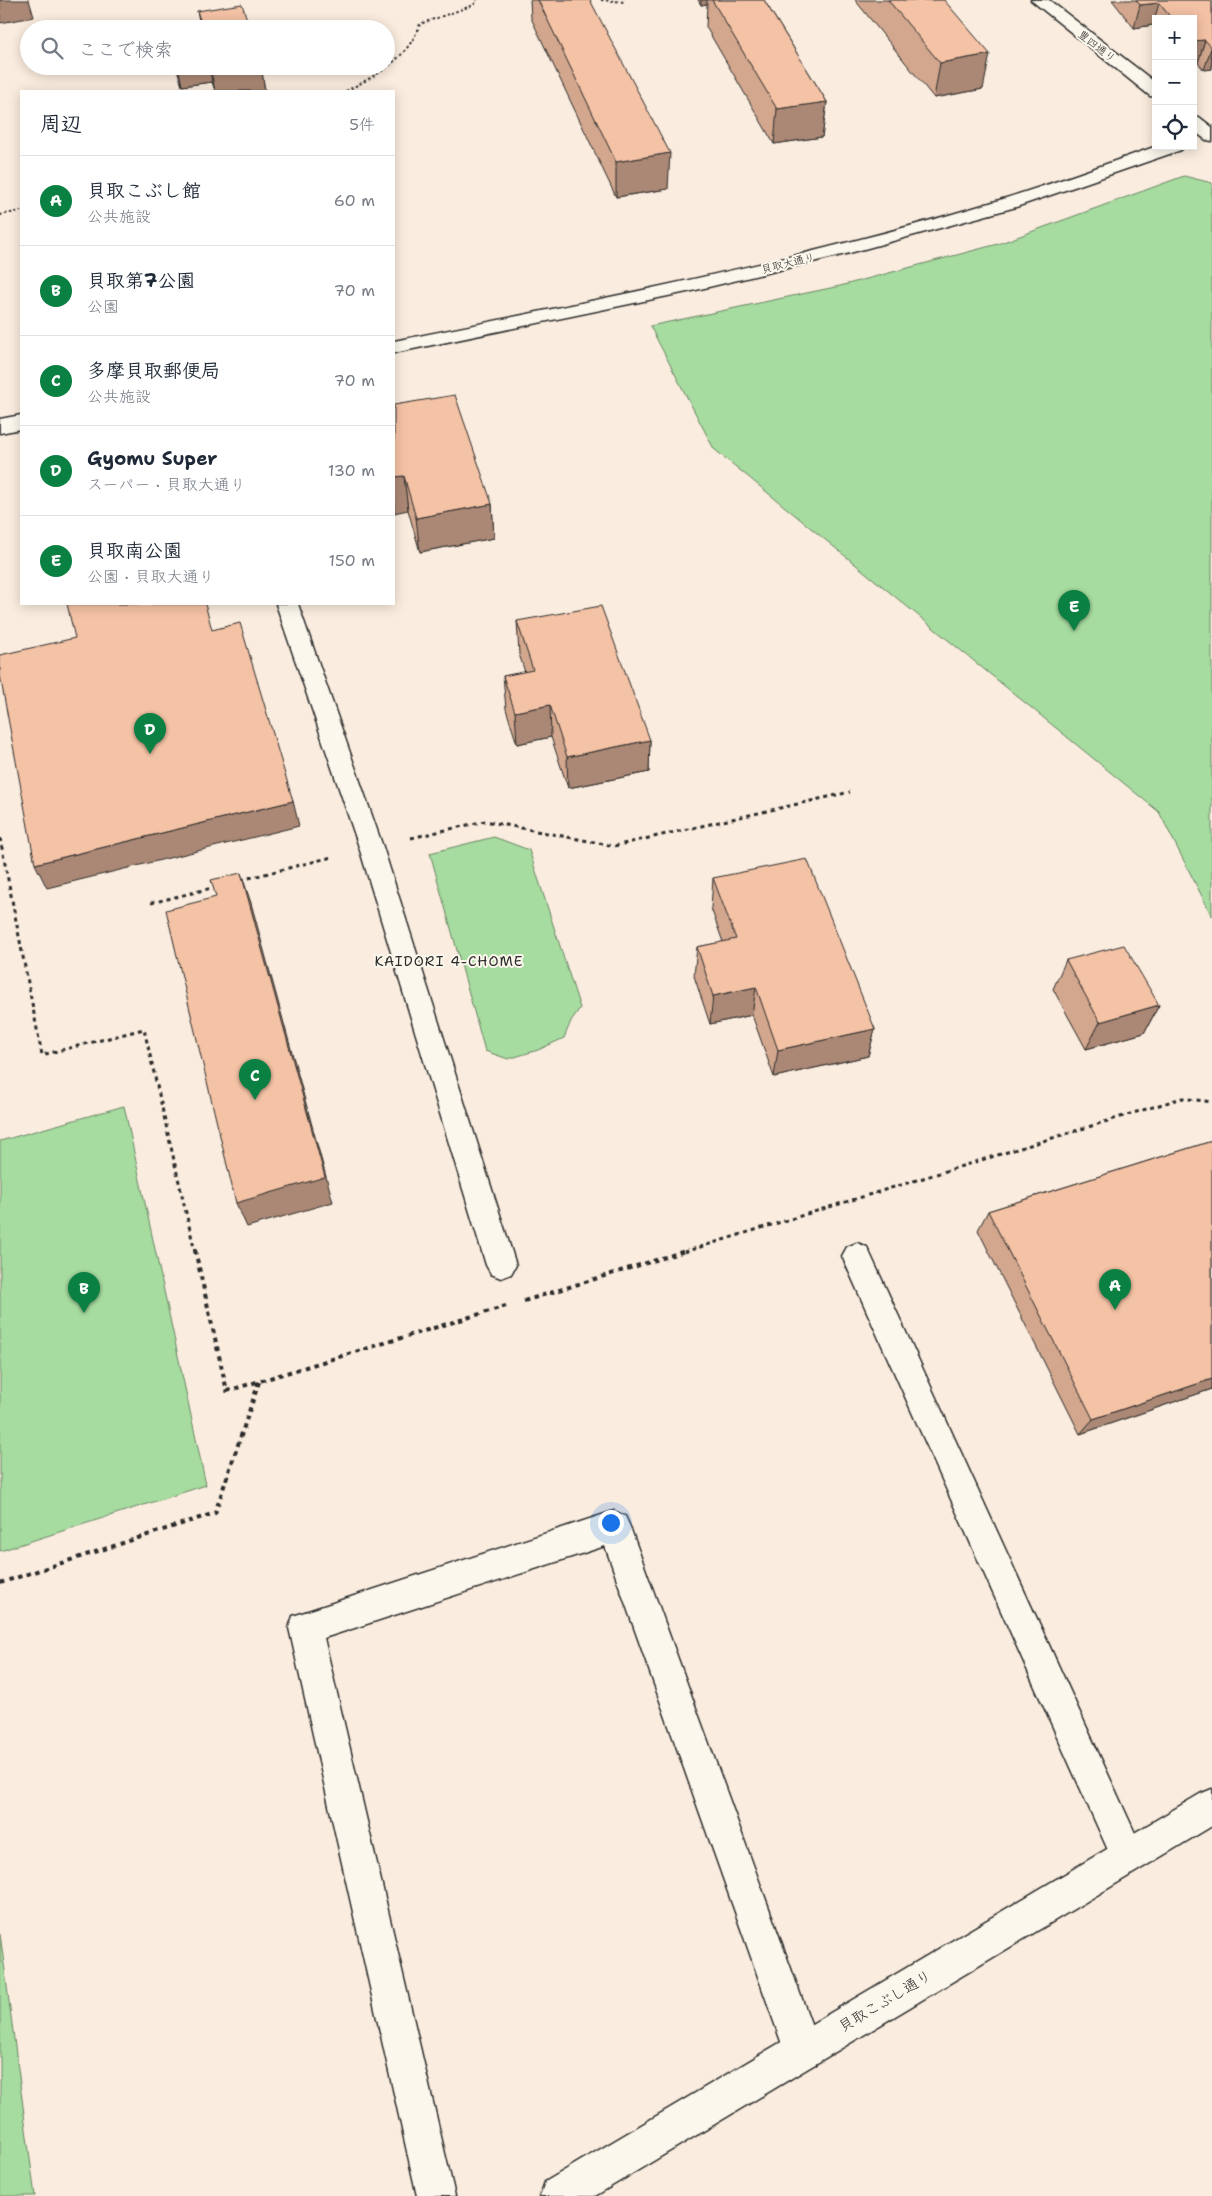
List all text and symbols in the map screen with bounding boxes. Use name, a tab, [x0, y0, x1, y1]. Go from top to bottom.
map controls	[1152, 15, 1197, 150]
button: +	[1152, 15, 1197, 60]
search box	[20, 20, 395, 75]
street label: 豊四通り	[1075, 27, 1119, 66]
icon: search	[38, 34, 66, 62]
text: ここで検索	[78, 37, 173, 62]
button: −	[1152, 60, 1197, 105]
button: locate	[1152, 105, 1197, 150]
text: 周辺	[40, 110, 82, 138]
text: 5件	[349, 114, 375, 135]
text: 貝取こぶし館	[87, 178, 201, 203]
text: A	[50, 190, 62, 211]
text: 60 m	[334, 190, 375, 211]
text: 公共施設	[87, 206, 151, 227]
street label: 貝取大通り	[760, 250, 817, 277]
text: 貝取第7公園	[87, 268, 195, 293]
text: B	[51, 280, 61, 301]
text: 70 m	[334, 280, 375, 301]
text: 公園	[87, 296, 119, 317]
text: 多摩貝取郵便局	[87, 358, 220, 383]
text: C	[51, 370, 61, 391]
text: 70 m	[334, 370, 375, 391]
text: 公共施設	[87, 386, 151, 407]
text: Gyomu Super	[87, 446, 217, 471]
text: D	[50, 460, 62, 481]
text: 130 m	[328, 460, 375, 481]
text: スーパー · 貝取大通り	[87, 474, 246, 495]
text: 貝取南公園	[87, 538, 182, 563]
text: E	[51, 550, 61, 571]
text: 150 m	[328, 550, 375, 571]
text: 公園 · 貝取大通り	[87, 566, 214, 587]
pin: E	[1058, 590, 1090, 631]
pin: D	[134, 713, 166, 754]
district label: KAIDORI 4-CHOME	[374, 952, 524, 970]
pin: C	[239, 1059, 271, 1100]
pin: A	[1099, 1269, 1131, 1310]
pin: B	[68, 1272, 100, 1313]
your location	[598, 1510, 624, 1536]
street label: 貝取こぶし通り	[835, 1965, 935, 2037]

